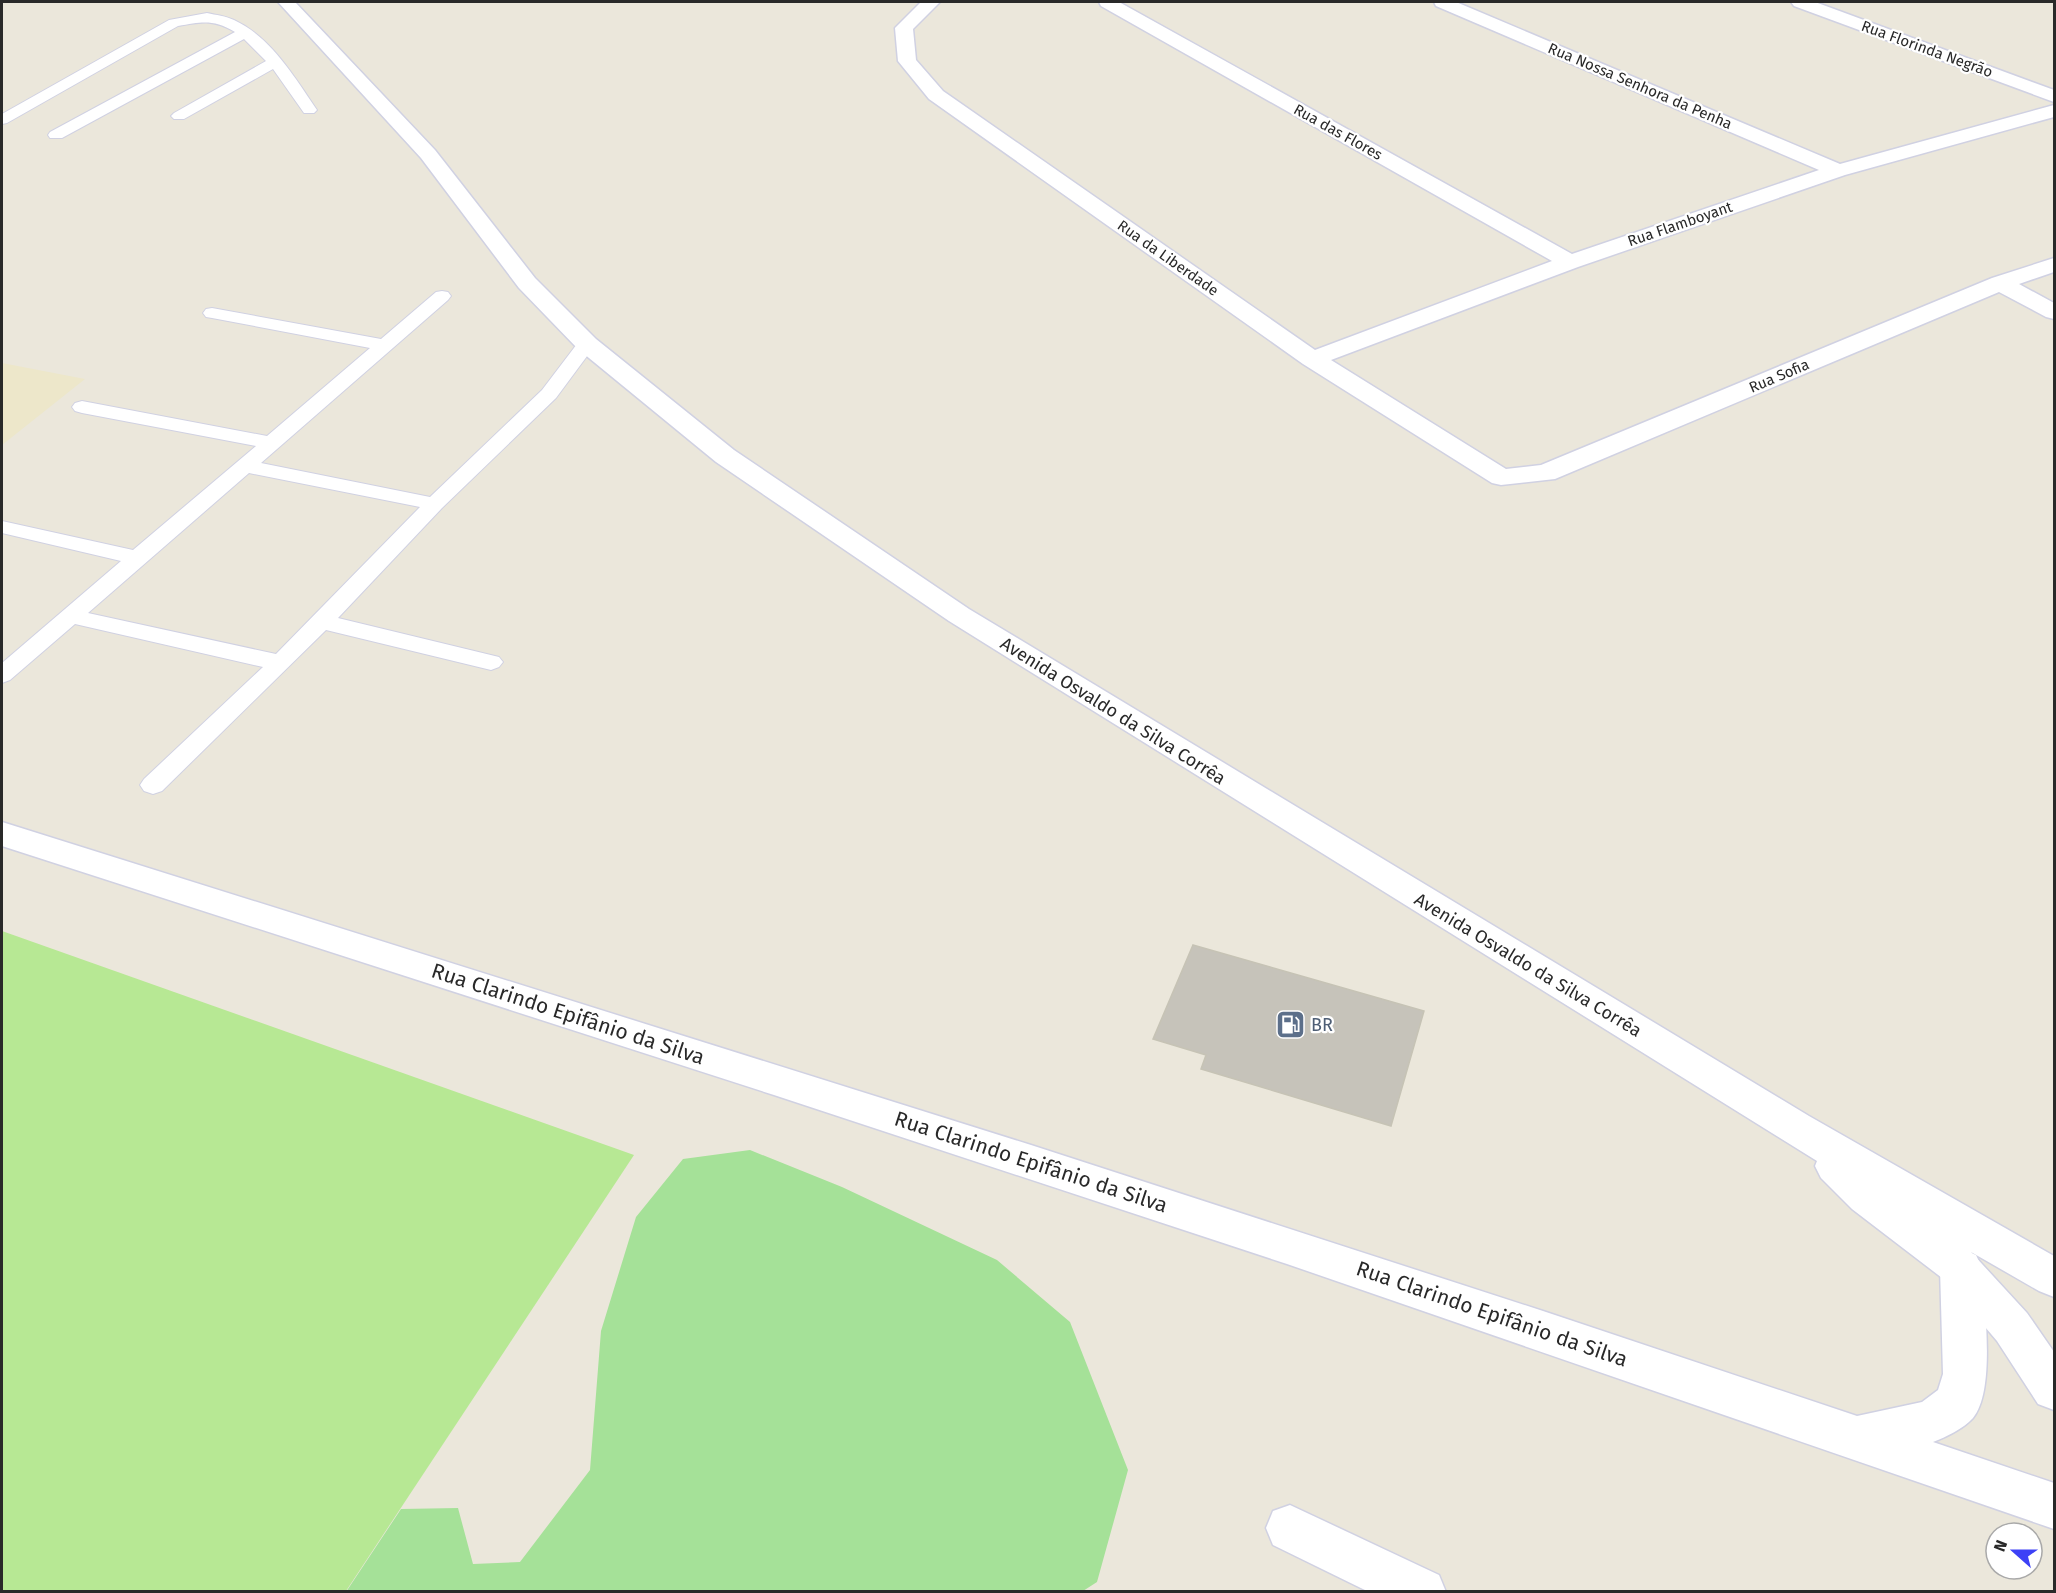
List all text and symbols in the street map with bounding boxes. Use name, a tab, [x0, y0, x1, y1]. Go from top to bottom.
street label: Rua Florinda Negrão	[1859, 17, 1995, 81]
street label: Rua Nossa Senhora da Penha	[1545, 39, 1735, 133]
street label: Rua das Flores	[1290, 100, 1386, 164]
street label: Rua Flamboyant	[1625, 197, 1735, 250]
street label: Rua da Liberdade	[1114, 216, 1222, 300]
street label: Rua Sofia	[1746, 355, 1812, 397]
street label: Avenida Osvaldo da Silva Corrêa	[996, 632, 1230, 790]
street label: Avenida Osvaldo da Silva Corrêa	[1410, 888, 1646, 1042]
street label: Rua Clarindo Epifânio da Silva	[428, 958, 708, 1070]
fuel station icon: BR	[1274, 1009, 1306, 1041]
place label: BR	[1311, 1014, 1333, 1036]
street label: Rua Clarindo Epifânio da Silva	[891, 1106, 1171, 1218]
street label: Rua Clarindo Epifânio da Silva	[1353, 1255, 1631, 1373]
north arrow	[1984, 1521, 2044, 1581]
text: N	[1990, 1537, 2011, 1554]

